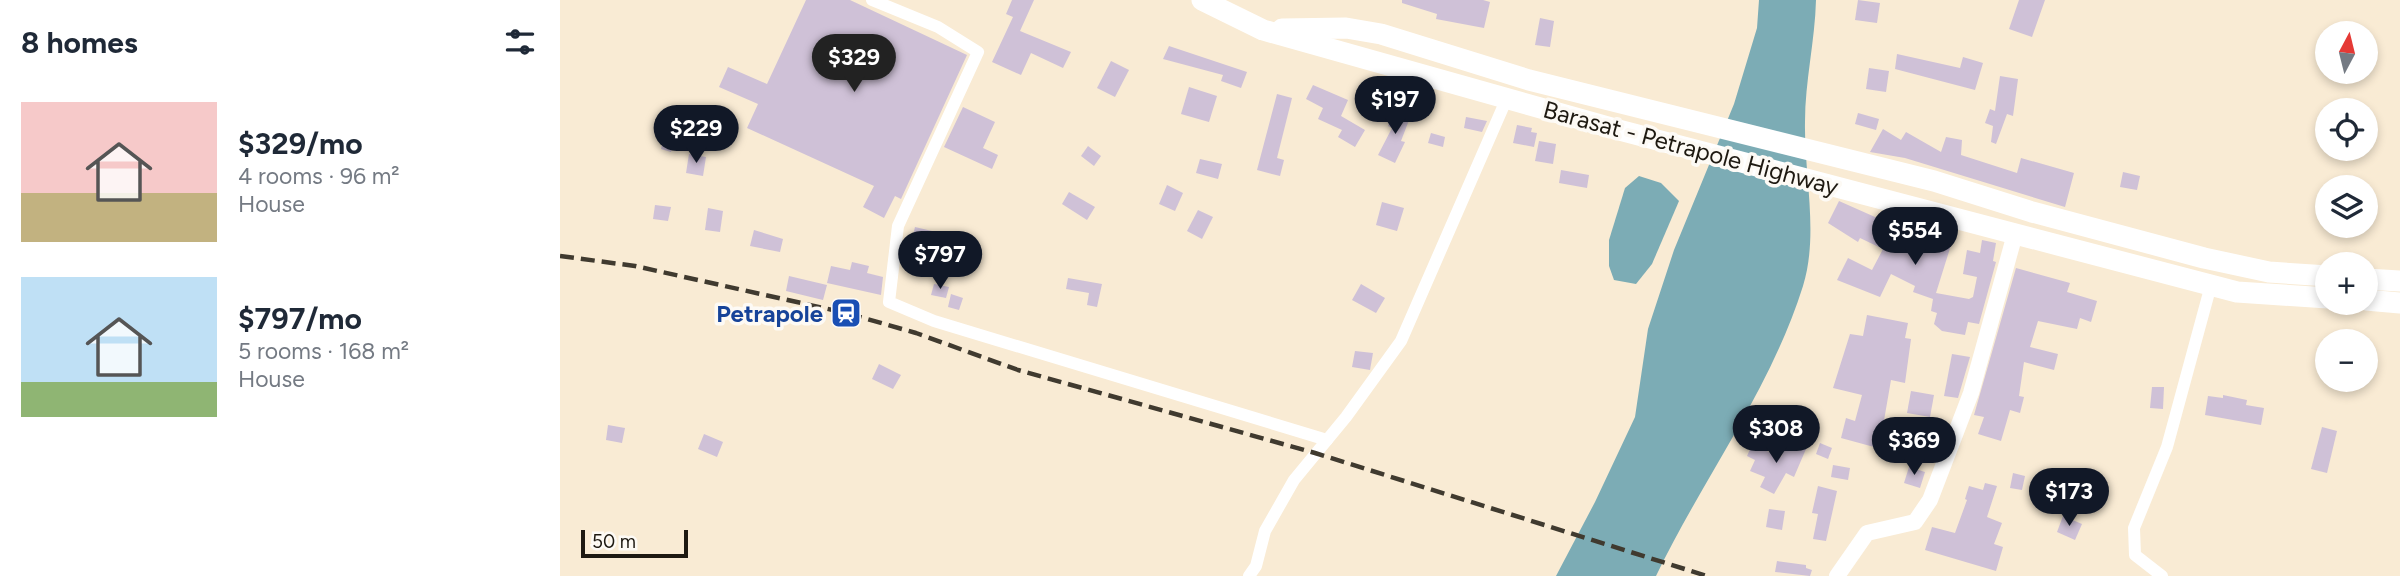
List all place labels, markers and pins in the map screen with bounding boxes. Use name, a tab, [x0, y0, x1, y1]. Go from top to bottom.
pin: $329	[813, 34, 895, 94]
pin: $197	[1354, 76, 1436, 136]
pin: $229	[655, 106, 737, 165]
pin: $554	[1874, 208, 1956, 267]
pin: $797	[899, 232, 981, 291]
station icon: Petrapole	[829, 296, 863, 330]
place label: Petrapole	[716, 299, 823, 328]
pin: $308	[1735, 406, 1817, 465]
pin: $369	[1873, 418, 1955, 477]
pin: $173	[2028, 468, 2110, 528]

